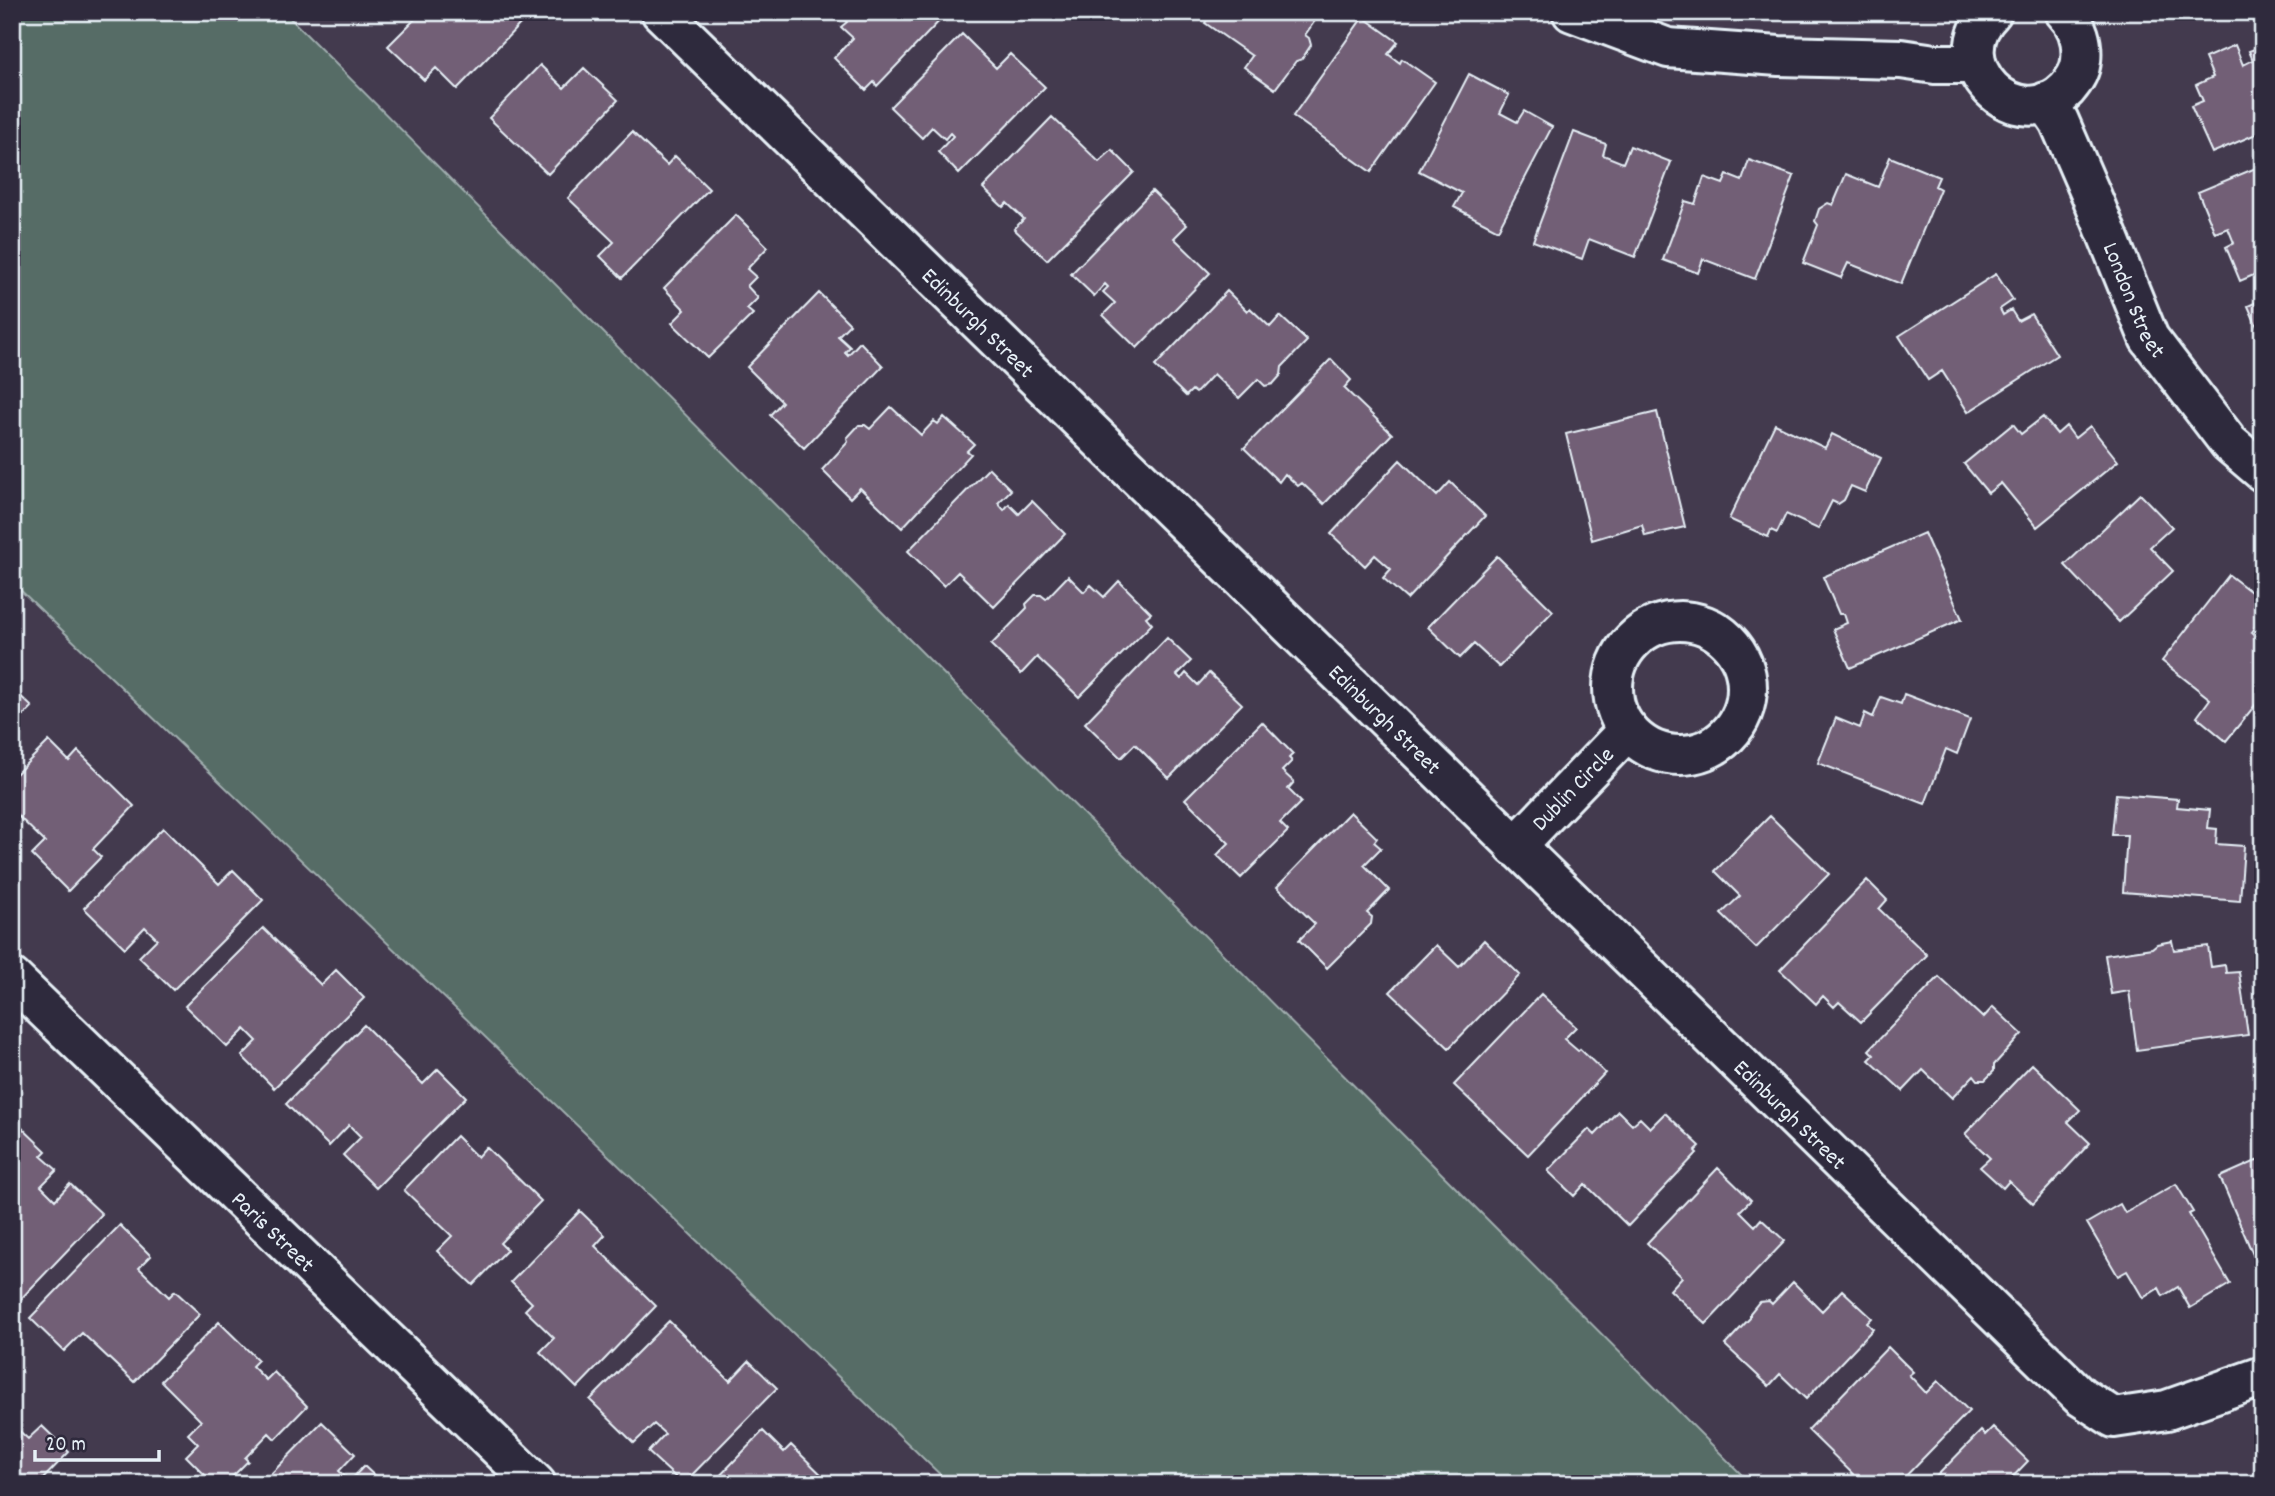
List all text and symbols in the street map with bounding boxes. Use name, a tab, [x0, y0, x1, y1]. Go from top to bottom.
street label: London Street	[2092, 238, 2172, 367]
street label: Edinburgh Street	[912, 262, 1040, 387]
street label: Edinburgh Street	[1319, 658, 1447, 784]
street label: Dublin Circle	[1526, 741, 1623, 840]
street label: Edinburgh Street	[1724, 1053, 1852, 1179]
street label: Paris Street	[222, 1185, 321, 1282]
scale bar	[35, 1419, 159, 1463]
text: 20 m	[46, 1431, 86, 1461]

